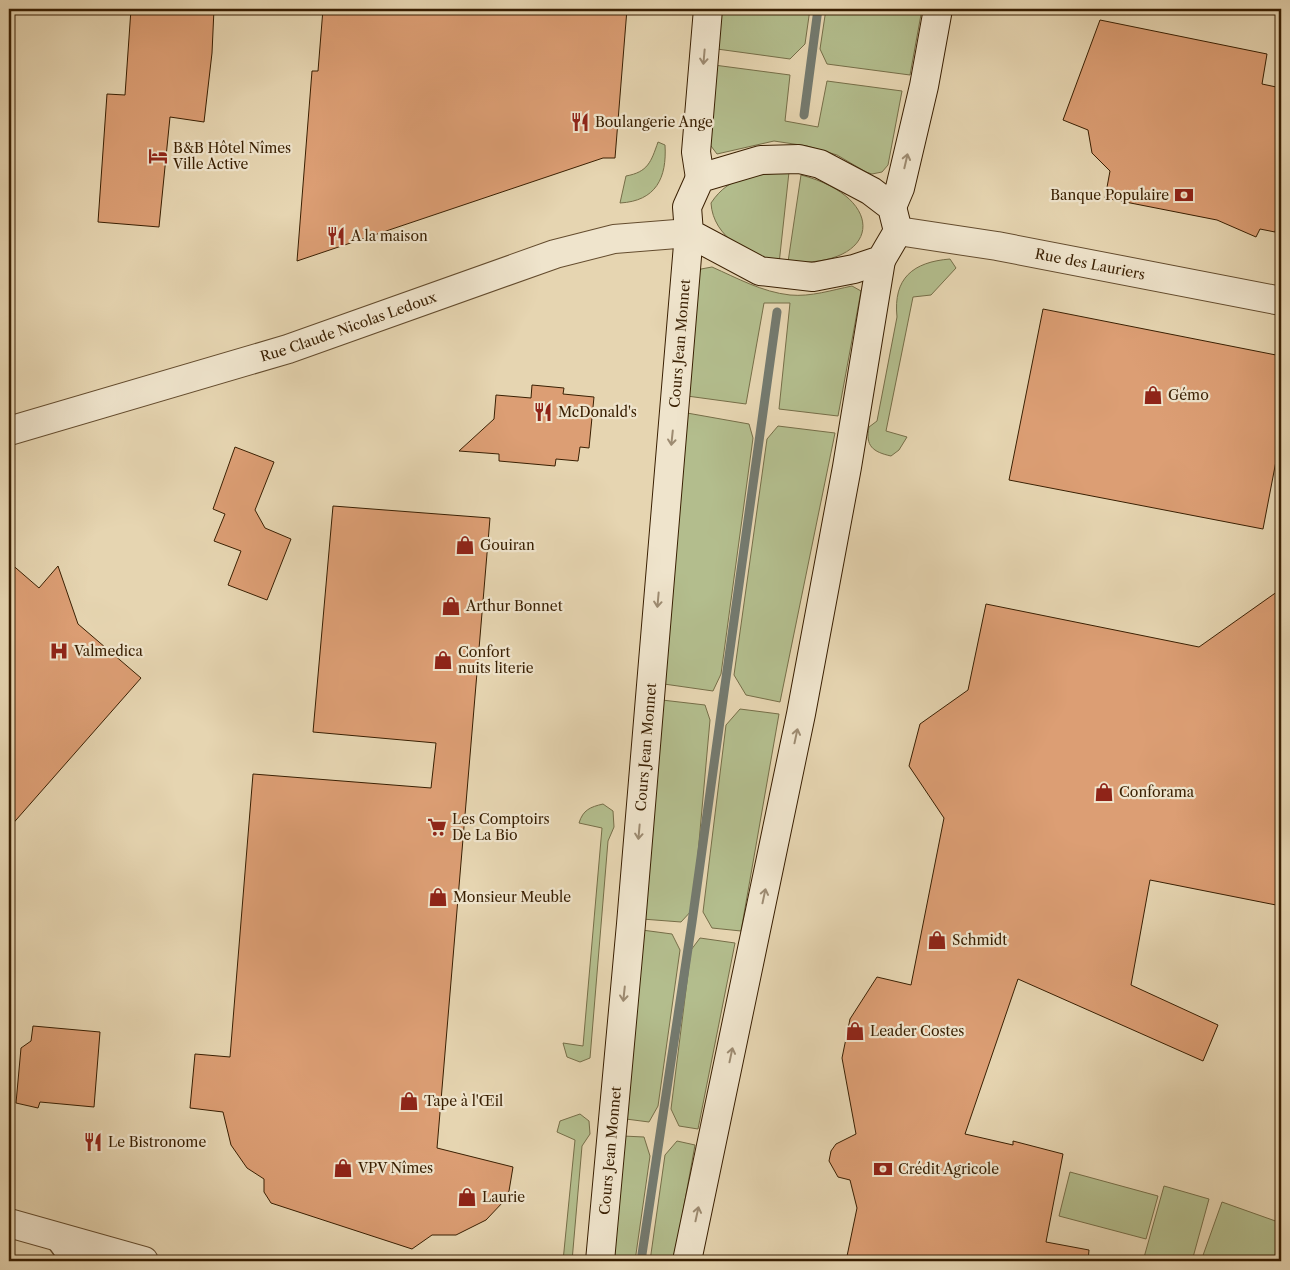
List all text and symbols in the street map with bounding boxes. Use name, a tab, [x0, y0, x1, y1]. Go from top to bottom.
one-way arrow	[700, 49, 709, 65]
restaurant icon: Boulangerie Ange	[569, 111, 591, 133]
place label: Boulangerie Ange	[595, 113, 713, 131]
place label: B&B Hôtel Nîmes Ville Active	[172, 139, 291, 173]
hotel icon: B&B Hôtel Nîmes Ville Active	[147, 145, 169, 167]
one-way arrow	[902, 153, 911, 169]
bank icon: Banque Populaire	[1173, 184, 1195, 206]
place label: Banque Populaire	[1050, 186, 1169, 204]
restaurant icon: A la maison	[325, 225, 347, 247]
place label: A la maison	[350, 227, 428, 245]
street label: Rue des Lauriers	[1034, 245, 1147, 284]
street label: Cours Jean Monnet	[665, 278, 694, 408]
street label: Rue Claude Nicolas Ledoux	[258, 288, 440, 366]
shop icon: Gémo	[1142, 384, 1164, 406]
place label: Gémo	[1168, 386, 1209, 404]
restaurant icon: McDonald's	[532, 401, 554, 423]
place label: McDonald's	[558, 403, 637, 421]
one-way arrow	[667, 430, 677, 446]
shop icon: Gouiran	[454, 534, 476, 556]
place label: Gouiran	[480, 536, 535, 554]
one-way arrow	[653, 592, 662, 608]
shop icon: Arthur Bonnet	[440, 595, 462, 617]
place label: Arthur Bonnet	[465, 597, 563, 615]
hospital icon: Valmedica	[48, 640, 70, 662]
place label: Valmedica	[73, 642, 143, 660]
place label: Confort nuits literie	[458, 643, 534, 677]
shop icon: Confort nuits literie	[432, 649, 454, 671]
street label: Cours Jean Monnet	[631, 682, 660, 812]
one-way arrow	[792, 729, 802, 745]
shop icon: Conforama	[1093, 781, 1115, 803]
place label: Conforama	[1119, 783, 1195, 801]
place label: Les Comptoirs De La Bio	[452, 810, 550, 844]
supermarket icon: Les Comptoirs De La Bio	[426, 816, 448, 838]
one-way arrow	[634, 823, 643, 839]
shop icon: Monsieur Meuble	[427, 886, 449, 908]
place label: Monsieur Meuble	[453, 888, 571, 906]
one-way arrow	[759, 888, 769, 904]
shop icon: Schmidt	[926, 929, 948, 951]
place label: Schmidt	[952, 931, 1007, 949]
one-way arrow	[619, 985, 629, 1001]
shop icon: Leader Costes	[844, 1020, 866, 1042]
place label: Leader Costes	[870, 1022, 964, 1040]
one-way arrow	[727, 1047, 736, 1063]
street label: Cours Jean Monnet	[595, 1085, 625, 1216]
shop icon: Tape à l'Œil	[398, 1090, 420, 1112]
place label: Tape à l'Œil	[424, 1092, 503, 1110]
restaurant icon: Le Bistronome	[82, 1131, 104, 1153]
place label: Le Bistronome	[108, 1133, 206, 1151]
shop icon: VPV Nîmes	[332, 1157, 354, 1179]
bank icon: Crédit Agricole	[872, 1158, 894, 1180]
place label: VPV Nîmes	[357, 1159, 433, 1177]
place label: Crédit Agricole	[898, 1160, 999, 1178]
shop icon: Laurie	[456, 1186, 478, 1208]
place label: Laurie	[482, 1188, 525, 1206]
one-way arrow	[693, 1206, 702, 1222]

